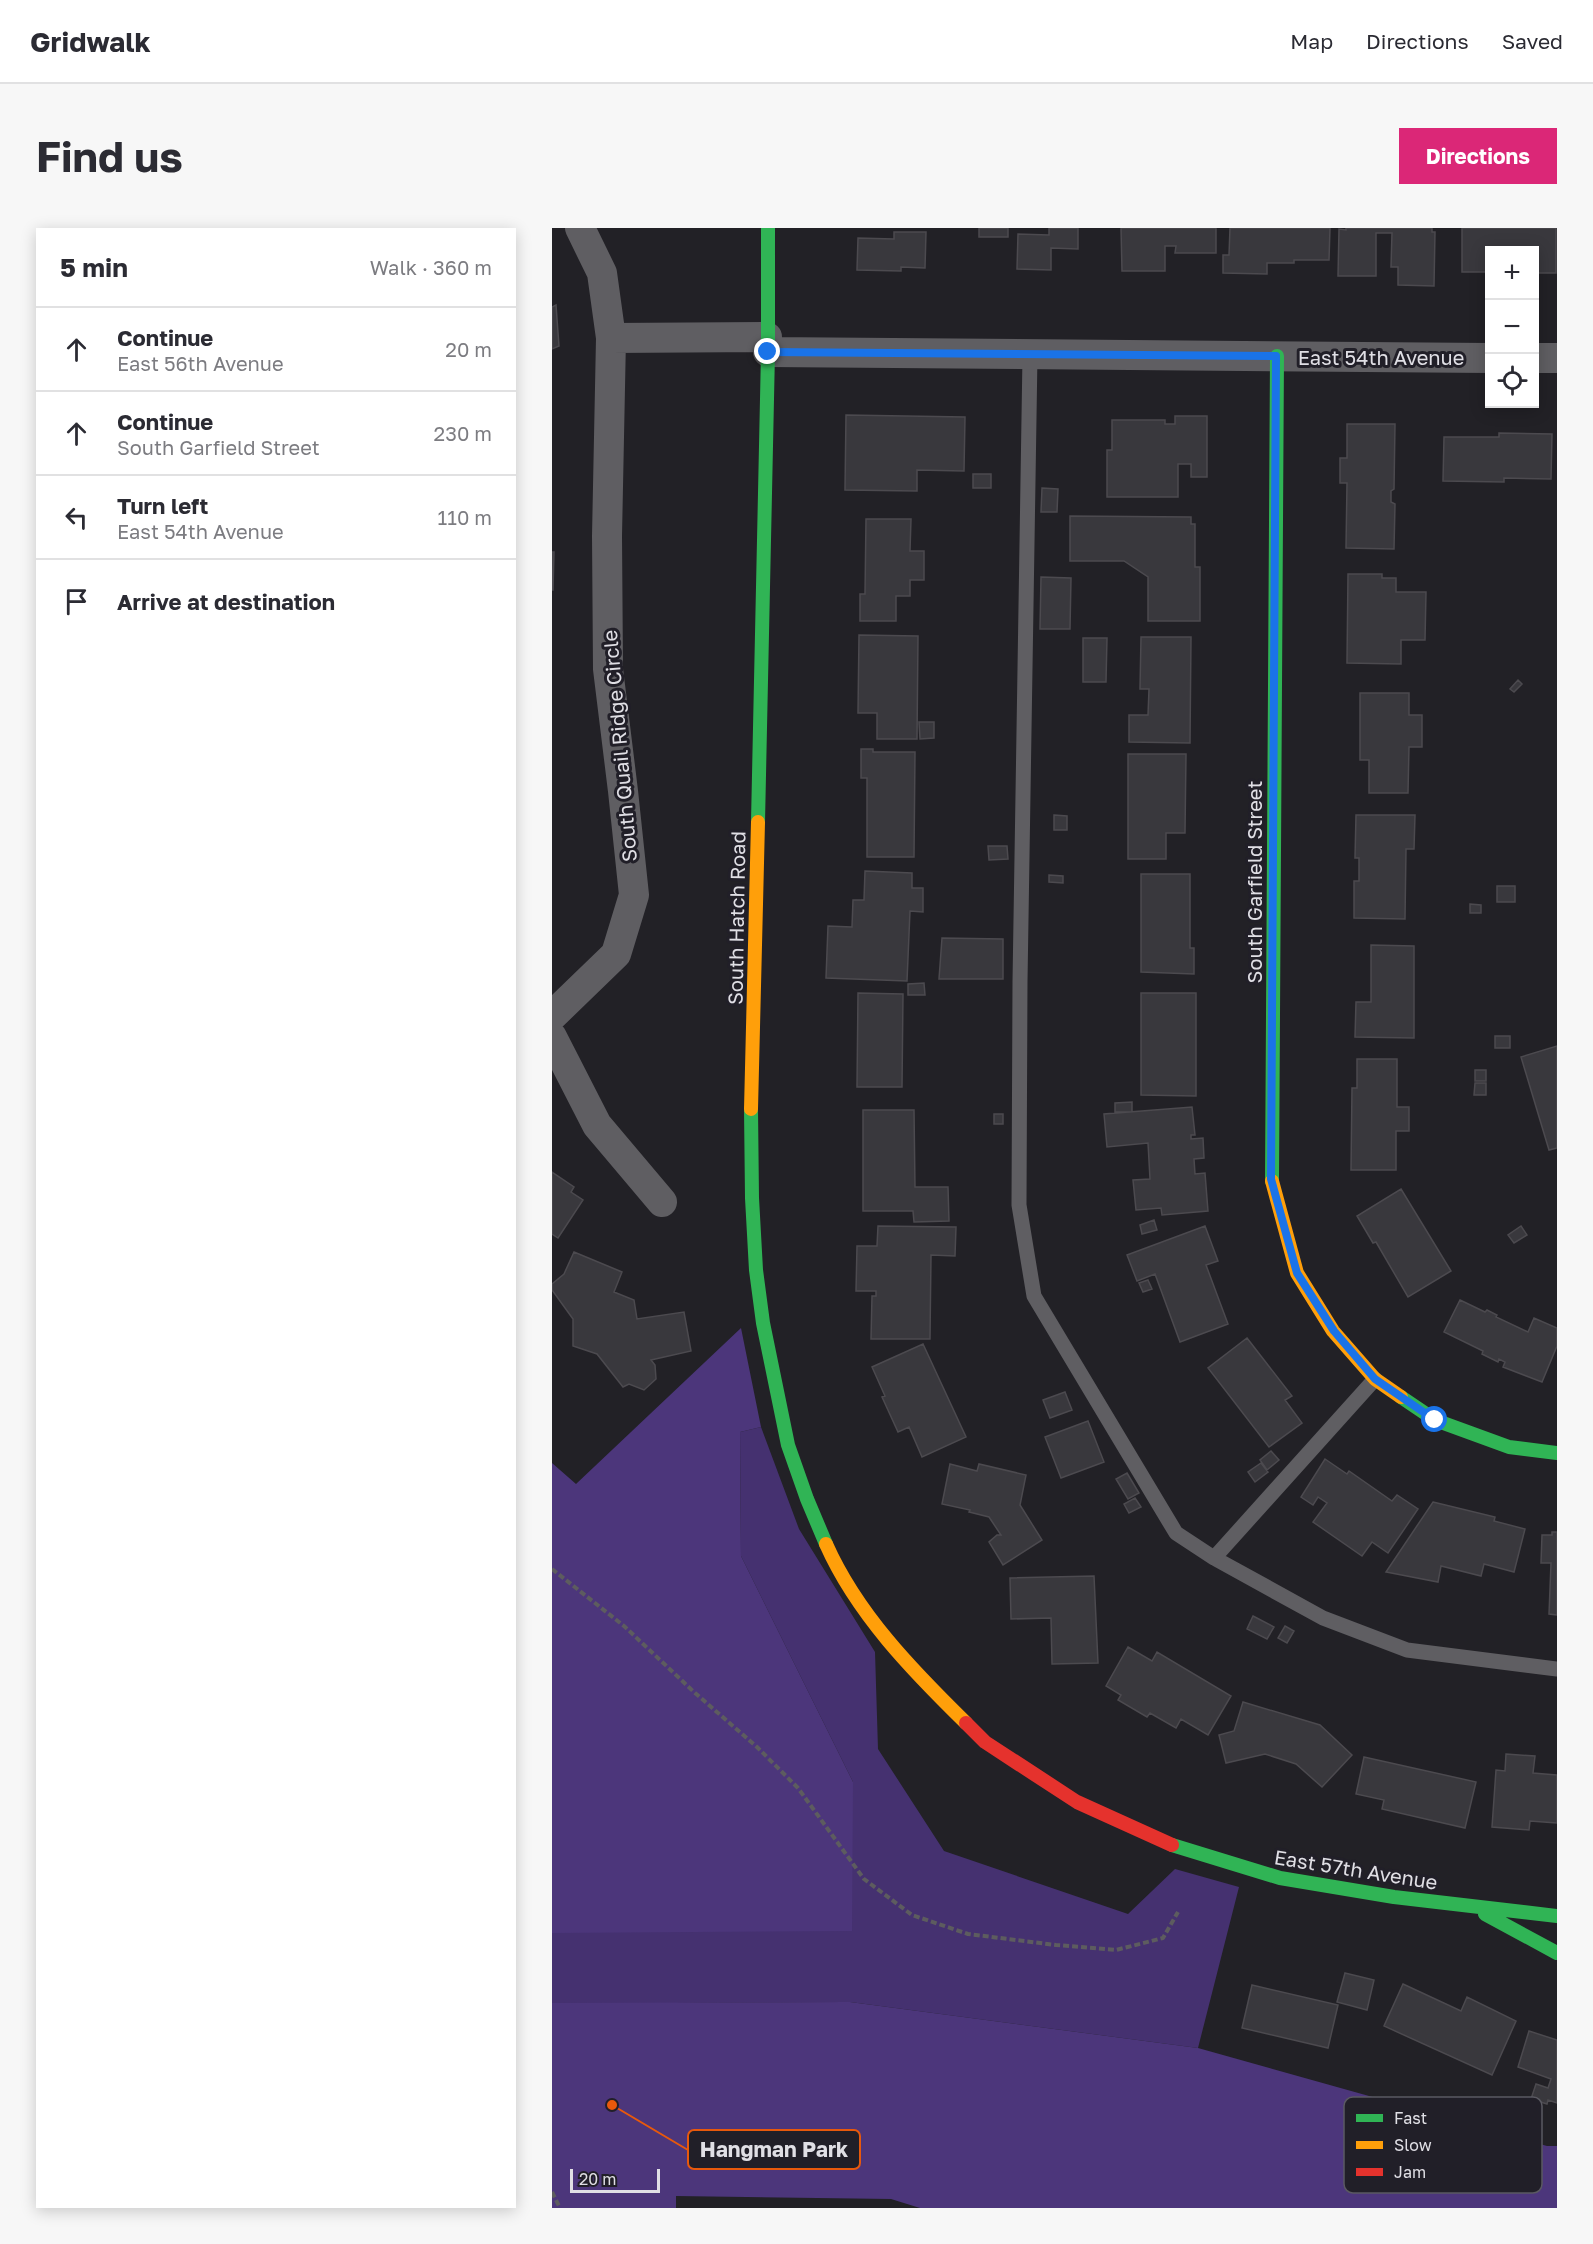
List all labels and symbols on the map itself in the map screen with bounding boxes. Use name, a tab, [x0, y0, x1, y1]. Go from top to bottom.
route end	[754, 338, 780, 364]
street label: East 54th Avenue	[1298, 345, 1464, 369]
street label: South Quail Ridge Circle	[597, 629, 641, 863]
street label: South Garfield Street	[1242, 781, 1266, 983]
street label: South Hatch Road	[722, 831, 750, 1005]
route start	[1421, 1406, 1447, 1432]
street label: East 57th Avenue	[1273, 1844, 1439, 1894]
legend	[1344, 2097, 1542, 2193]
text: Fast	[1394, 2108, 1427, 2128]
callout: Hangman Park	[688, 2130, 860, 2169]
text: Slow	[1394, 2135, 1432, 2155]
text: Hangman Park	[700, 2136, 848, 2162]
text: Jam	[1394, 2162, 1426, 2182]
scale bar	[570, 2166, 660, 2194]

